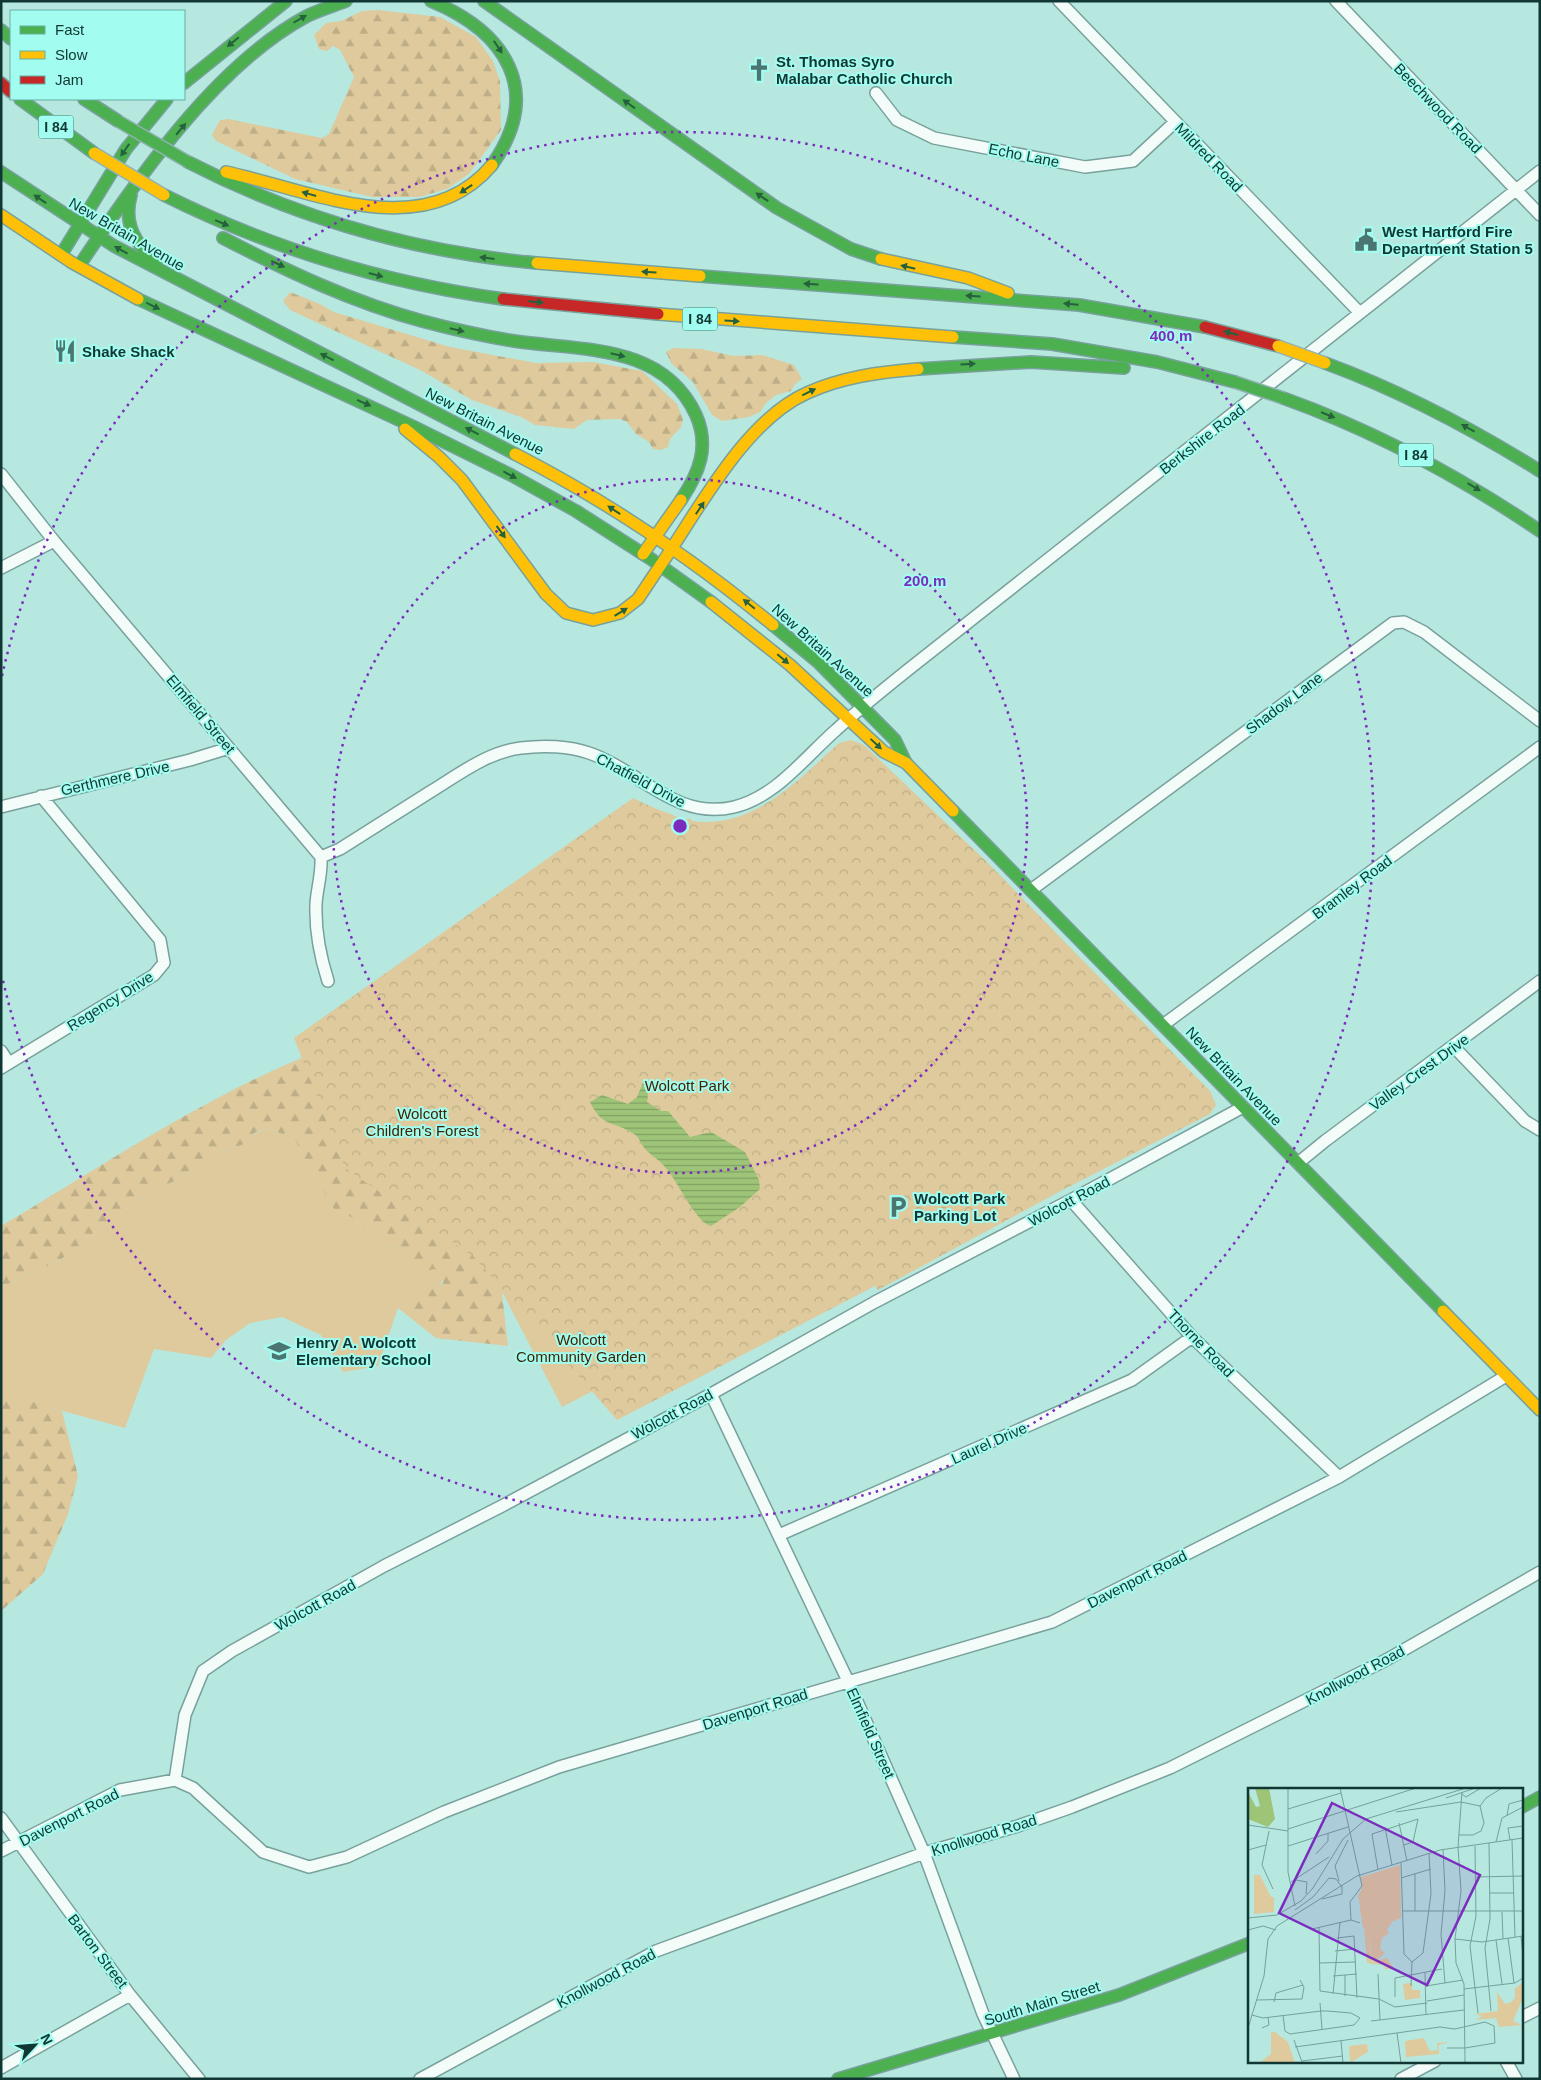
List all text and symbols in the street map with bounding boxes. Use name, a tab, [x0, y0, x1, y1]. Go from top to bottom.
legend	[10, 10, 185, 100]
one-way arrow	[294, 15, 307, 24]
text: Fast	[55, 21, 85, 38]
one-way arrow	[227, 36, 240, 47]
one-way arrow	[494, 40, 503, 54]
text: Slow	[55, 46, 88, 63]
place label: St. Thomas Syro Malabar Catholic Church	[776, 53, 953, 87]
church icon: St. Thomas Syro Malabar Catholic Church	[746, 57, 772, 83]
street label: Beechwood Road	[1391, 60, 1485, 156]
text: Jam	[55, 71, 83, 88]
one-way arrow	[622, 99, 636, 109]
road number: I 84	[38, 115, 74, 138]
street label: Mildred Road	[1172, 119, 1246, 195]
one-way arrow	[175, 122, 186, 135]
street label: Echo Lane	[987, 140, 1061, 170]
one-way arrow	[120, 143, 130, 157]
one-way arrow	[459, 184, 473, 193]
one-way arrow	[301, 190, 316, 198]
one-way arrow	[756, 192, 769, 202]
one-way arrow	[33, 194, 46, 204]
street label: New Britain Avenue	[66, 194, 188, 274]
one-way arrow	[215, 220, 229, 228]
place label: West Hartford Fire Department Station 5	[1382, 223, 1533, 257]
public building icon: West Hartford Fire Department Station 5	[1353, 227, 1379, 253]
one-way arrow	[114, 246, 128, 254]
one-way arrow	[479, 254, 495, 262]
one-way arrow	[271, 260, 285, 268]
one-way arrow	[901, 262, 916, 270]
one-way arrow	[640, 267, 656, 275]
one-way arrow	[368, 271, 383, 279]
one-way arrow	[803, 279, 819, 287]
one-way arrow	[965, 291, 981, 299]
one-way arrow	[528, 298, 544, 306]
one-way arrow	[1063, 300, 1079, 308]
one-way arrow	[146, 302, 160, 310]
road number: I 84	[682, 308, 718, 330]
one-way arrow	[725, 317, 741, 325]
one-way arrow	[449, 326, 465, 334]
text: 400 m	[1150, 327, 1192, 344]
one-way arrow	[1224, 329, 1239, 337]
restaurant icon: Shake Shack	[52, 338, 78, 364]
place label: Shake Shack	[82, 343, 175, 360]
one-way arrow	[610, 351, 625, 359]
one-way arrow	[320, 353, 335, 361]
one-way arrow	[960, 360, 976, 368]
street label: New Britain Avenue	[423, 384, 547, 458]
one-way arrow	[802, 387, 816, 395]
one-way arrow	[357, 400, 371, 408]
street label: Berkshire Road	[1156, 400, 1248, 478]
one-way arrow	[1321, 412, 1336, 419]
one-way arrow	[1461, 424, 1475, 432]
one-way arrow	[465, 427, 479, 435]
road number: I 84	[1398, 444, 1434, 466]
one-way arrow	[503, 471, 517, 479]
one-way arrow	[1467, 483, 1480, 492]
one-way arrow	[695, 502, 704, 515]
one-way arrow	[607, 505, 621, 515]
one-way arrow	[496, 525, 506, 539]
text: 200 m	[904, 572, 946, 589]
one-way arrow	[743, 599, 756, 610]
street label: New Britain Avenue	[769, 600, 877, 700]
one-way arrow	[615, 607, 628, 616]
one-way arrow	[776, 654, 789, 665]
street label: Shadow Lane	[1242, 669, 1326, 737]
street label: Elmfield Street	[163, 671, 239, 757]
one-way arrow	[869, 738, 881, 750]
street label: Chatfield Drive	[594, 749, 688, 811]
street label: Gerthmere Drive	[59, 757, 171, 799]
centre of rings	[671, 817, 689, 835]
street label: Bramley Road	[1309, 852, 1395, 922]
street label: Regency Drive	[64, 968, 156, 1034]
street label: New Britain Avenue	[1183, 1023, 1285, 1129]
street label: Valley Crest Drive	[1366, 1030, 1472, 1114]
park label: Wolcott Park	[645, 1077, 730, 1094]
park label: Wolcott Children's Forest	[366, 1105, 479, 1139]
street label: Wolcott Road	[1025, 1172, 1113, 1230]
place label: Wolcott Park Parking Lot	[914, 1190, 1006, 1224]
parking icon: Wolcott Park Parking Lot	[885, 1194, 911, 1220]
street label: Thorne Road	[1164, 1306, 1238, 1380]
park label: Wolcott Community Garden	[516, 1331, 646, 1365]
place label: Henry A. Wolcott Elementary School	[296, 1334, 431, 1368]
school or university icon: Henry A. Wolcott Elementary School	[266, 1338, 292, 1364]
street label: Wolcott Road	[628, 1385, 716, 1443]
street label: Laurel Drive	[949, 1419, 1029, 1467]
street label: Davenport Road	[1084, 1547, 1190, 1611]
street label: Wolcott Road	[272, 1576, 358, 1634]
street label: Knollwood Road	[1303, 1642, 1407, 1708]
street label: Davenport Road	[700, 1685, 810, 1733]
street label: Elmfield Street	[843, 1685, 899, 1782]
street label: Davenport Road	[16, 1785, 122, 1849]
inset map	[1248, 1788, 1524, 2062]
street label: Knollwood Road	[929, 1811, 1039, 1859]
street label: Barton Street	[65, 1911, 132, 1992]
street label: Knollwood Road	[554, 1945, 658, 2011]
street label: South Main Street	[982, 1977, 1103, 2029]
north arrow	[10, 2020, 60, 2070]
text: N	[37, 2031, 56, 2047]

